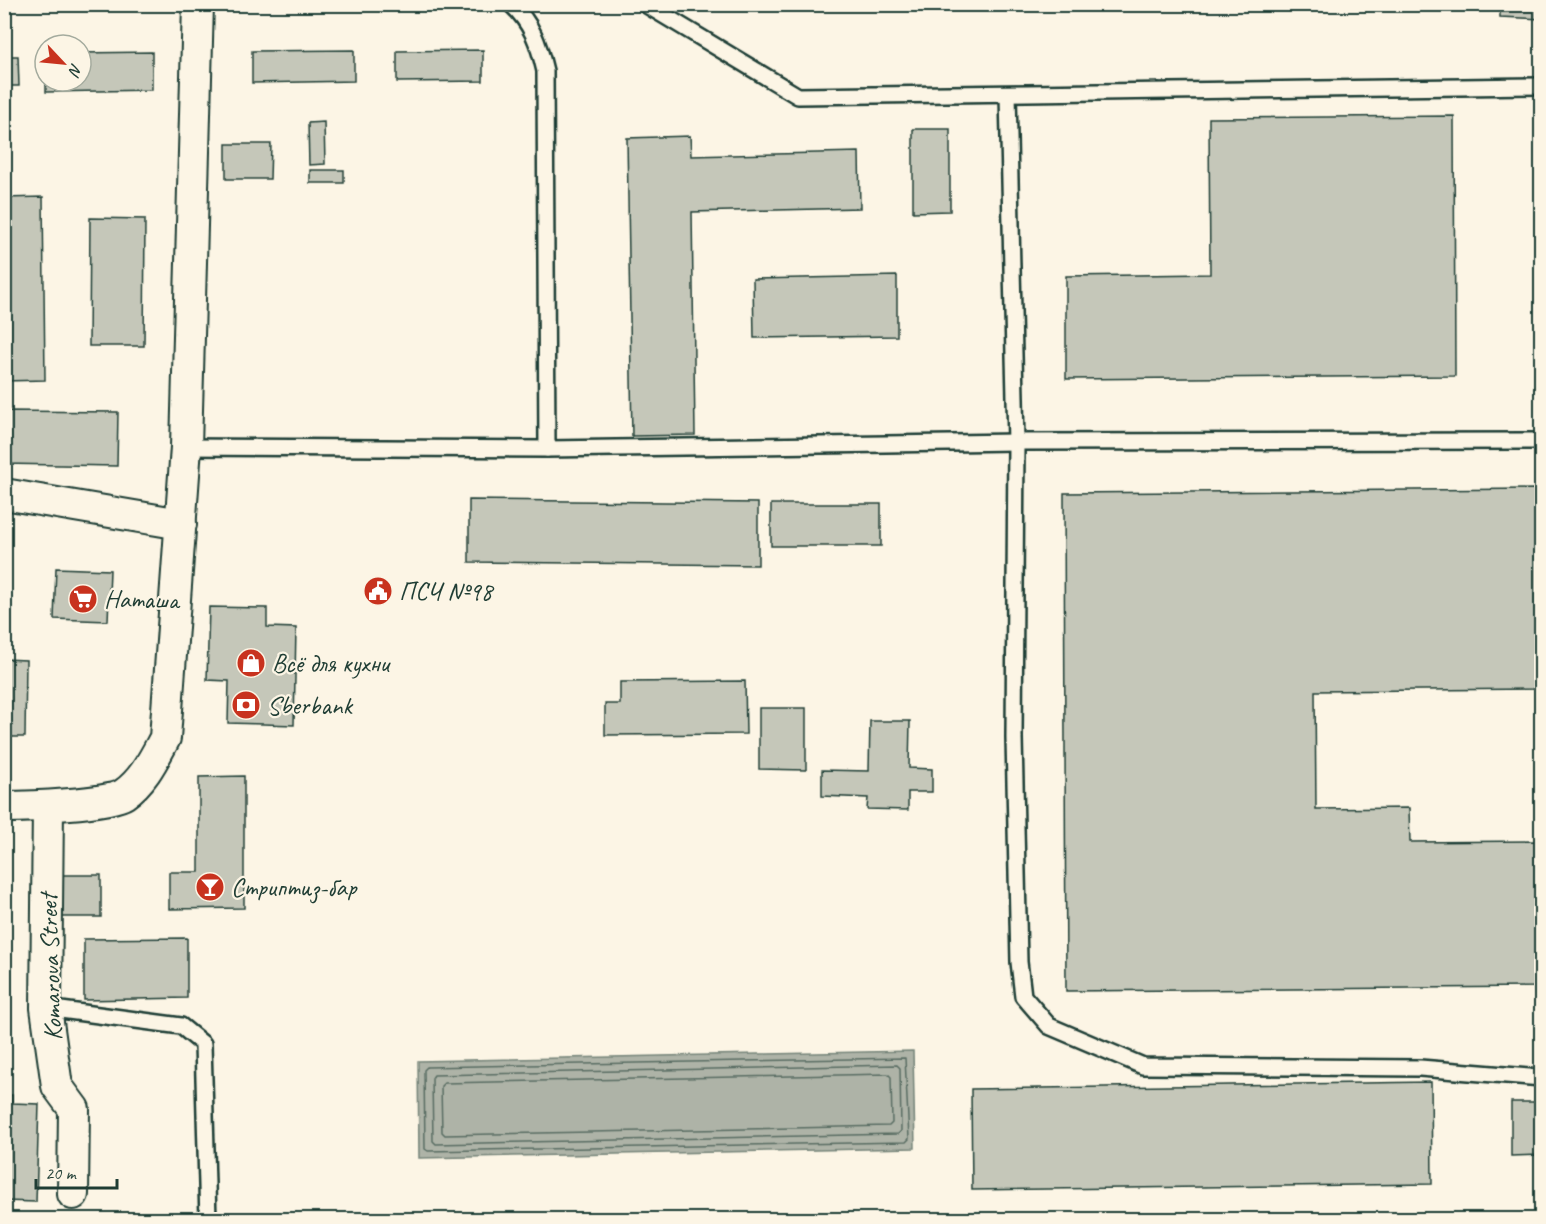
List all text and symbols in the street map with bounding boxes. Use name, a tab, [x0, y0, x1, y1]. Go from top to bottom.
north arrow	[33, 33, 93, 93]
text: N	[63, 60, 87, 81]
public building icon: ПСЧ №98	[362, 575, 394, 607]
place label: ПСЧ №98	[399, 575, 494, 608]
supermarket icon: Наташа	[67, 583, 99, 615]
place label: Наташа	[104, 583, 181, 616]
shop icon: Всё для кухни	[235, 647, 267, 679]
place label: Всё для кухни	[272, 647, 392, 680]
bank icon: Sberbank	[230, 689, 262, 721]
place label: Sberbank	[267, 689, 353, 722]
bar icon: Стриптиз-бар	[194, 871, 226, 903]
place label: Стриптиз-бар	[231, 871, 359, 904]
street label: Komarova Street	[31, 889, 70, 1041]
scale bar	[36, 1152, 117, 1190]
text: 20 m	[45, 1162, 78, 1184]

